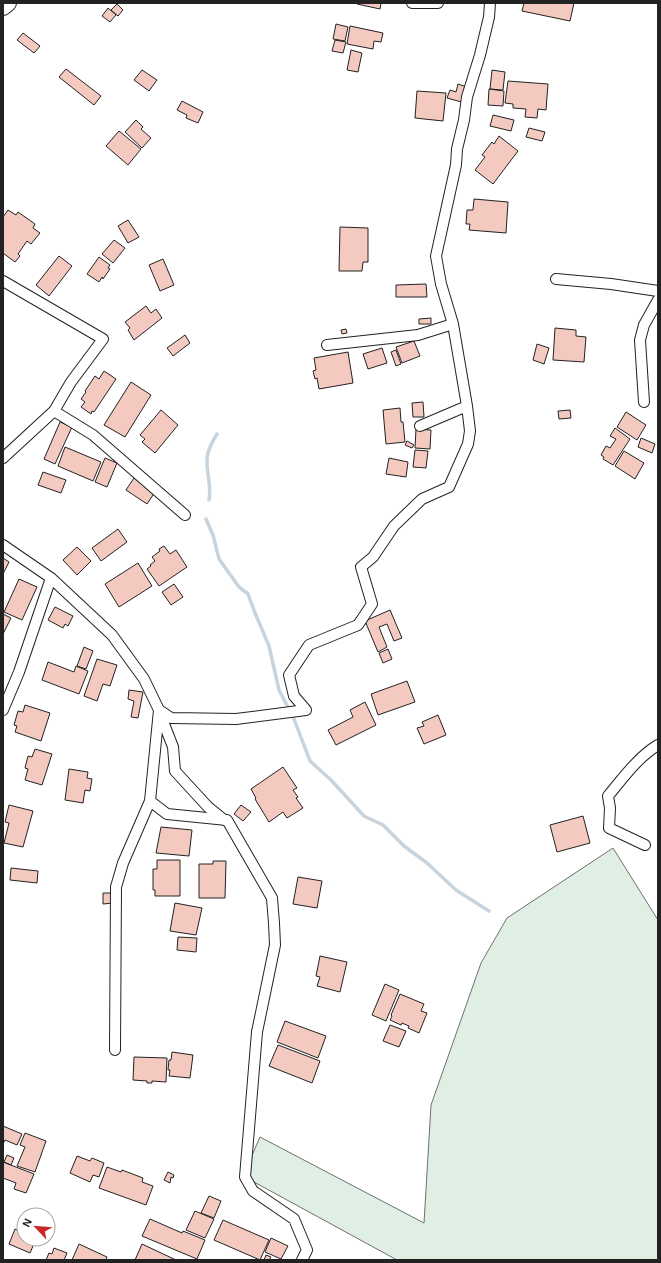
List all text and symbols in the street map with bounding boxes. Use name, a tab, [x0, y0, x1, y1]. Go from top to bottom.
north arrow	[16, 1207, 56, 1247]
text: N	[20, 1216, 34, 1229]

